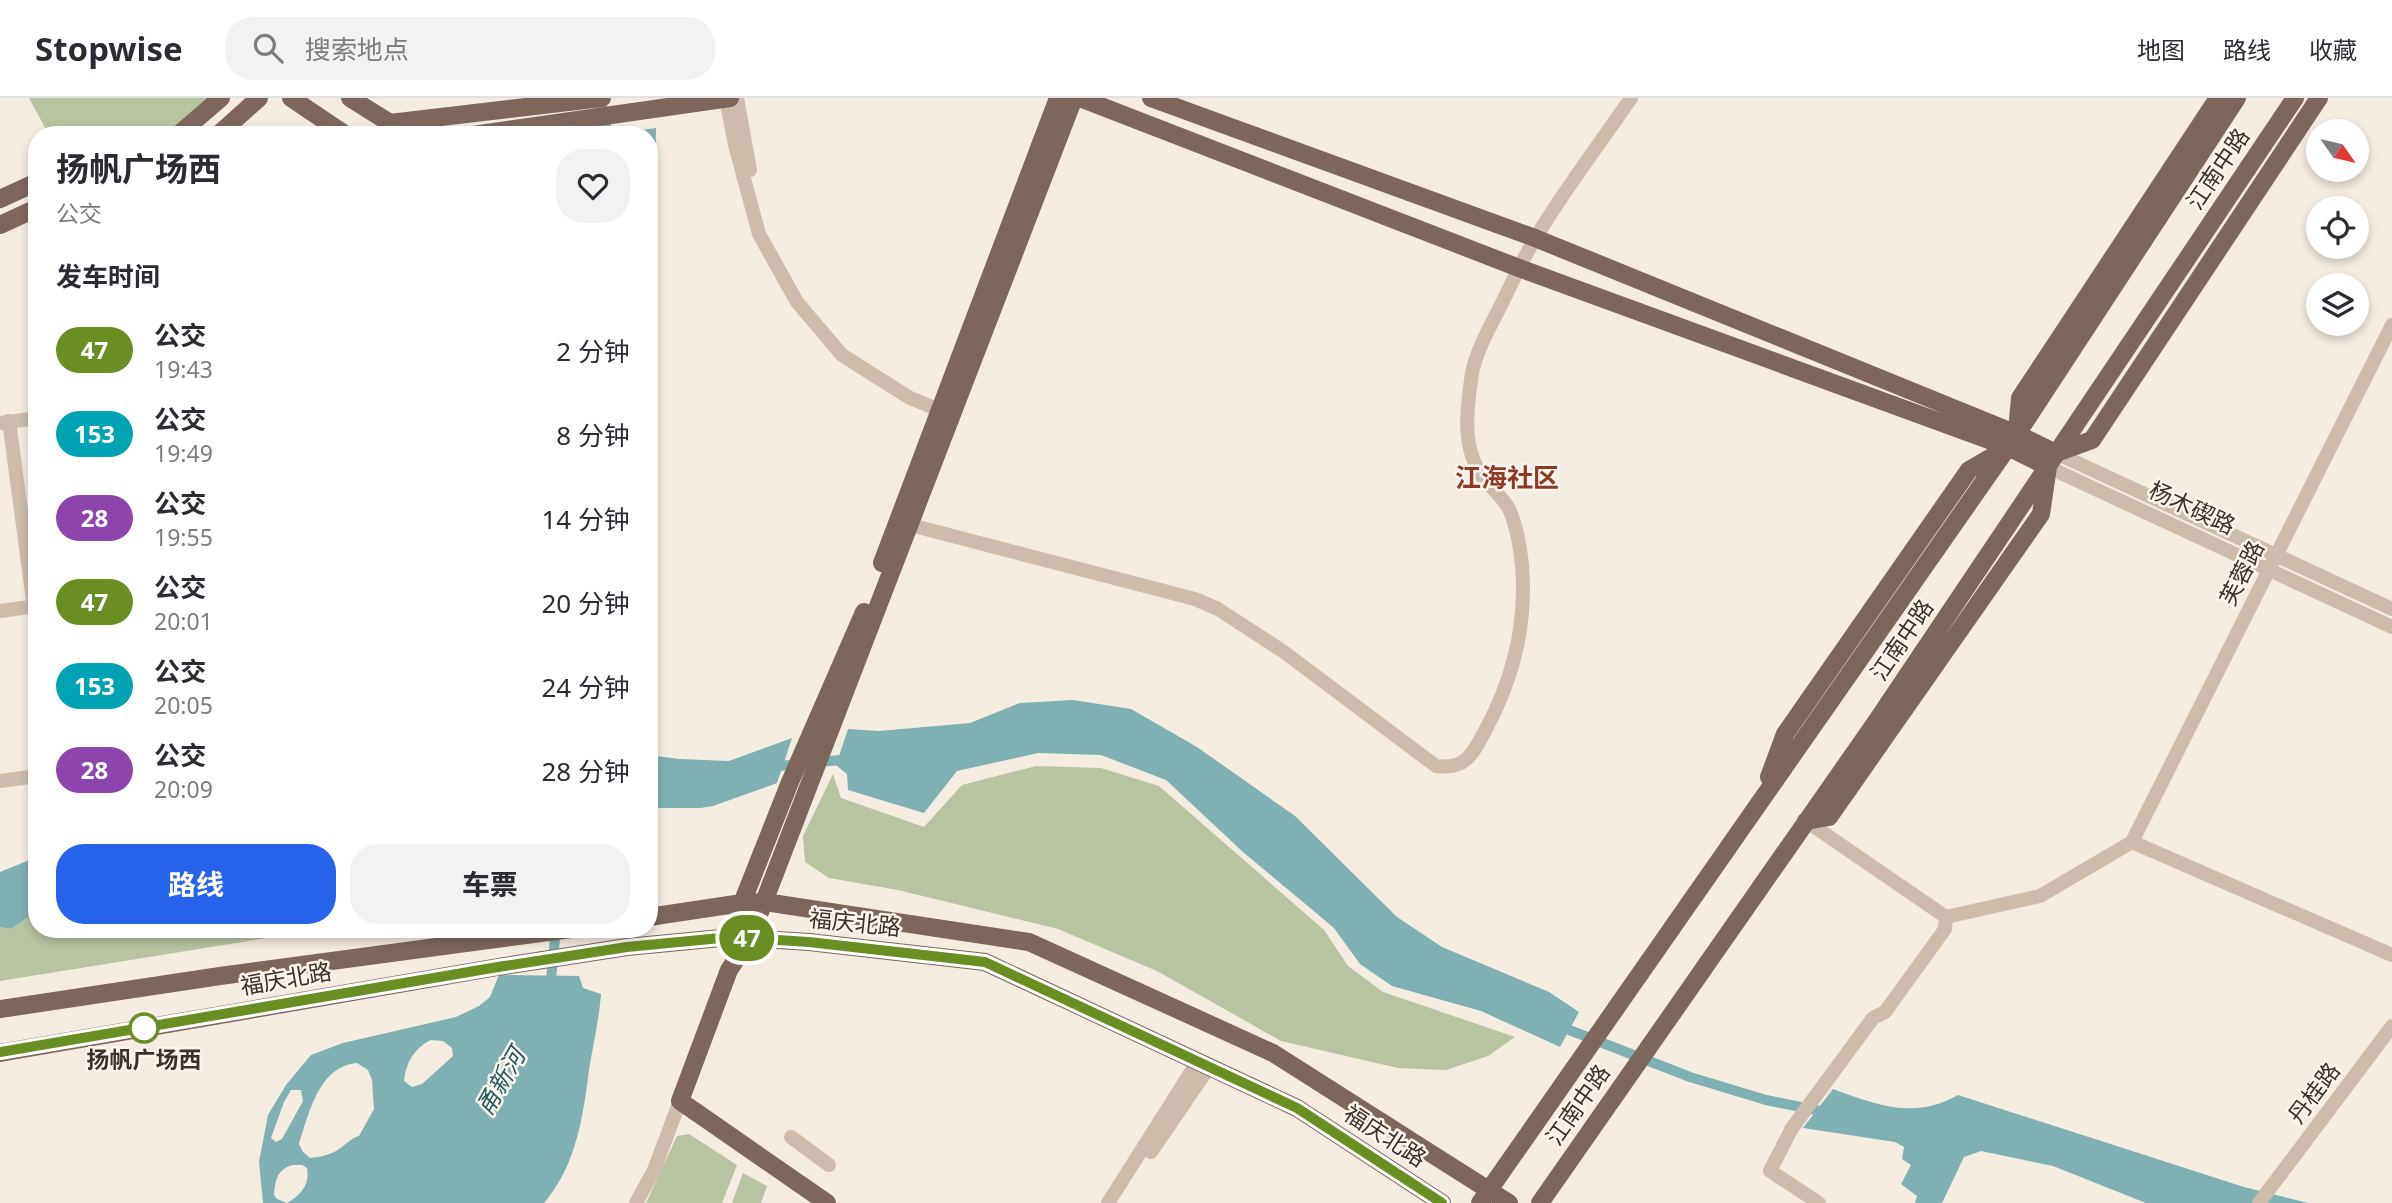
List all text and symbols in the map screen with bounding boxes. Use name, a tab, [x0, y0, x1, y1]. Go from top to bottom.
search box	[225, 17, 715, 80]
text: Stopwise	[35, 26, 183, 71]
icon: search	[249, 29, 287, 67]
text: 搜索地点	[305, 31, 409, 67]
text: 地图	[2137, 33, 2185, 66]
text: 路线	[2223, 33, 2271, 66]
text: 收藏	[2309, 33, 2357, 66]
north arrow	[2306, 119, 2370, 182]
map controls	[2306, 119, 2369, 336]
street label: 江南中路	[2178, 121, 2256, 216]
text: 扬帆广场西	[56, 146, 221, 191]
button: heart	[556, 149, 630, 223]
button: locate	[2306, 196, 2369, 259]
text: 公交	[56, 197, 102, 229]
text: 发车时间	[56, 258, 160, 294]
button: layers	[2306, 273, 2369, 336]
text: 公交	[154, 317, 206, 353]
text: 47	[81, 333, 108, 366]
text: 2 分钟	[556, 333, 630, 369]
text: 19:43	[154, 353, 213, 385]
text: 公交	[154, 401, 206, 437]
text: 153	[74, 417, 115, 450]
text: 8 分钟	[556, 417, 630, 453]
text: 19:49	[154, 437, 213, 469]
district label: 江海社区	[1455, 459, 1559, 495]
street label: 杨木碶路	[2144, 473, 2241, 541]
text: 公交	[154, 485, 206, 521]
text: 28	[81, 501, 108, 534]
text: 14 分钟	[541, 501, 630, 537]
text: 19:55	[154, 521, 213, 553]
street label: 芙蓉路	[2211, 535, 2271, 611]
text: 公交	[154, 569, 206, 605]
text: 47	[81, 585, 108, 618]
text: 20 分钟	[541, 585, 630, 621]
street label: 江南中路	[1862, 592, 1940, 687]
text: 20:01	[154, 605, 213, 637]
text: 公交	[154, 653, 206, 689]
text: 153	[74, 669, 115, 702]
text: 24 分钟	[541, 669, 630, 705]
text: 20:05	[154, 689, 213, 721]
text: 公交	[154, 737, 206, 773]
text: 28	[81, 753, 108, 786]
text: 28 分钟	[541, 753, 630, 789]
text: 20:09	[154, 773, 213, 805]
button: 路线	[56, 844, 336, 924]
button: 车票	[350, 844, 630, 924]
street label: 福庆北路	[808, 901, 903, 943]
line badge: 47	[716, 915, 778, 961]
text: 47	[733, 921, 761, 954]
street label: 福庆北路	[238, 954, 334, 1002]
marker: 扬帆广场西	[129, 1013, 159, 1043]
water label: 甬新河	[467, 1038, 534, 1121]
place label: 扬帆广场西	[87, 1043, 202, 1075]
street label: 丹桂路	[2280, 1055, 2347, 1130]
street label: 江南中路	[1538, 1058, 1617, 1151]
street label: 福庆北路	[1338, 1097, 1433, 1174]

